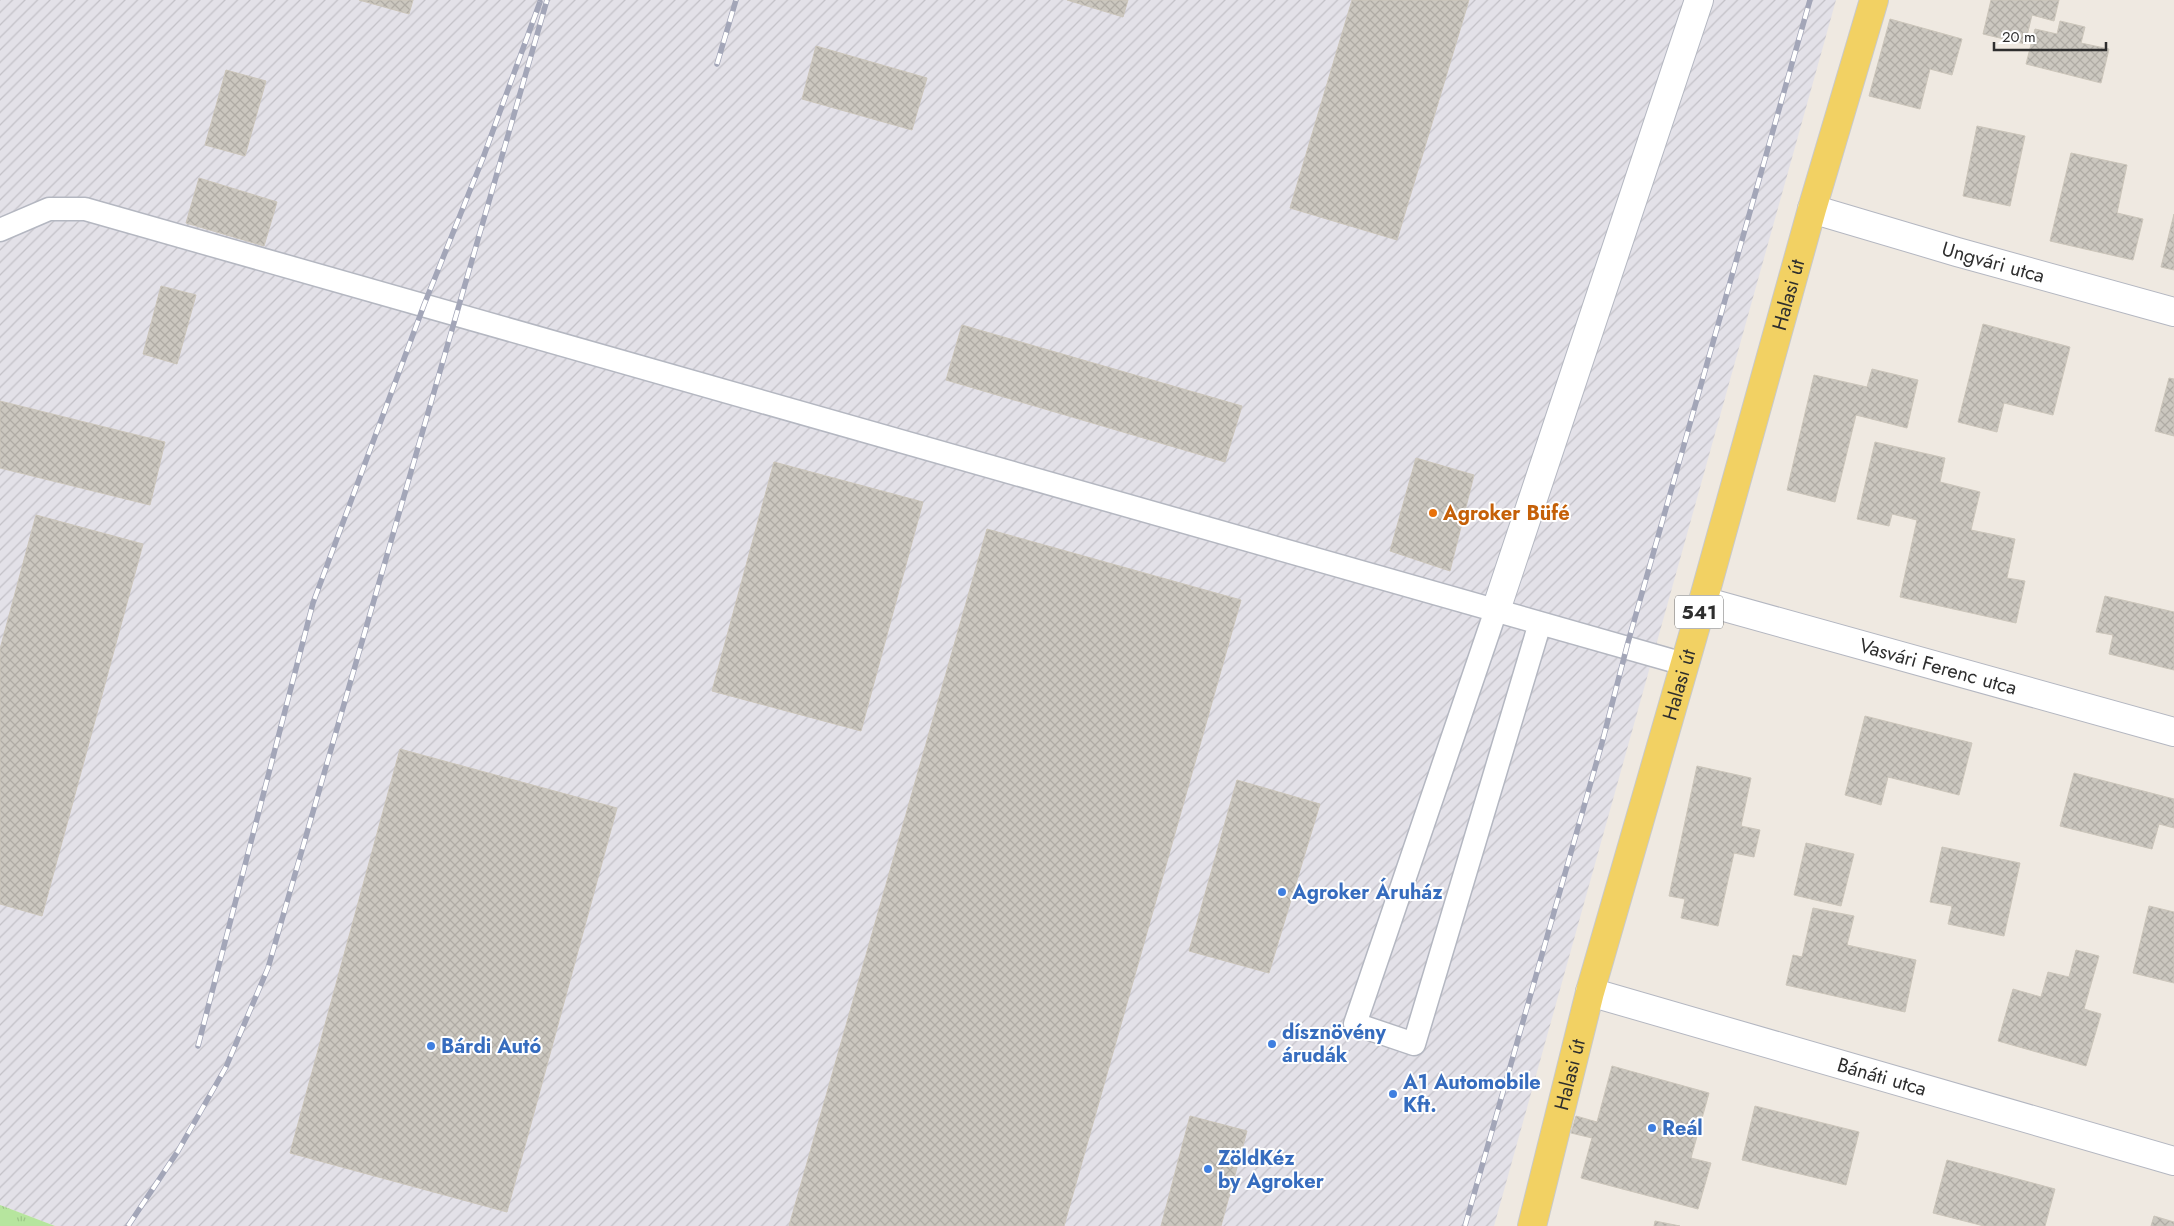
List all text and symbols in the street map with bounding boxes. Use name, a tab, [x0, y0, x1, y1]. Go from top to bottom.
scale bar	[1994, 20, 2106, 52]
text: 20 m	[2002, 26, 2036, 48]
street label: Ungvári utca	[1938, 234, 2048, 290]
street label: Halasi út	[1764, 256, 1812, 334]
place label: Agroker Büfé	[1442, 499, 1570, 528]
marker: Agroker Büfé	[1427, 507, 1439, 519]
road number: 541	[1675, 596, 1723, 628]
street label: Vasvári Ferenc utca	[1856, 631, 2020, 702]
street label: Halasi út	[1655, 646, 1703, 724]
place label: Agroker Áruház	[1291, 877, 1443, 907]
marker: Agroker Áruház	[1276, 886, 1288, 898]
place label: dísznövény árudák	[1282, 1018, 1387, 1070]
place label: Bárdi Autó	[441, 1032, 541, 1061]
street label: Halasi út	[1547, 1036, 1592, 1113]
marker: dísznövény árudák	[1266, 1038, 1278, 1050]
marker: Bárdi Autó	[425, 1040, 437, 1052]
street label: Bánáti utca	[1834, 1050, 1930, 1103]
place label: A1 Automobile Kft.	[1402, 1068, 1541, 1120]
marker: A1 Automobile Kft.	[1387, 1088, 1399, 1100]
place label: Reál	[1662, 1114, 1703, 1143]
marker: Reál	[1646, 1122, 1658, 1134]
place label: ZöldKéz by Agroker	[1218, 1144, 1325, 1196]
marker: ZöldKéz by Agroker	[1202, 1163, 1214, 1175]

